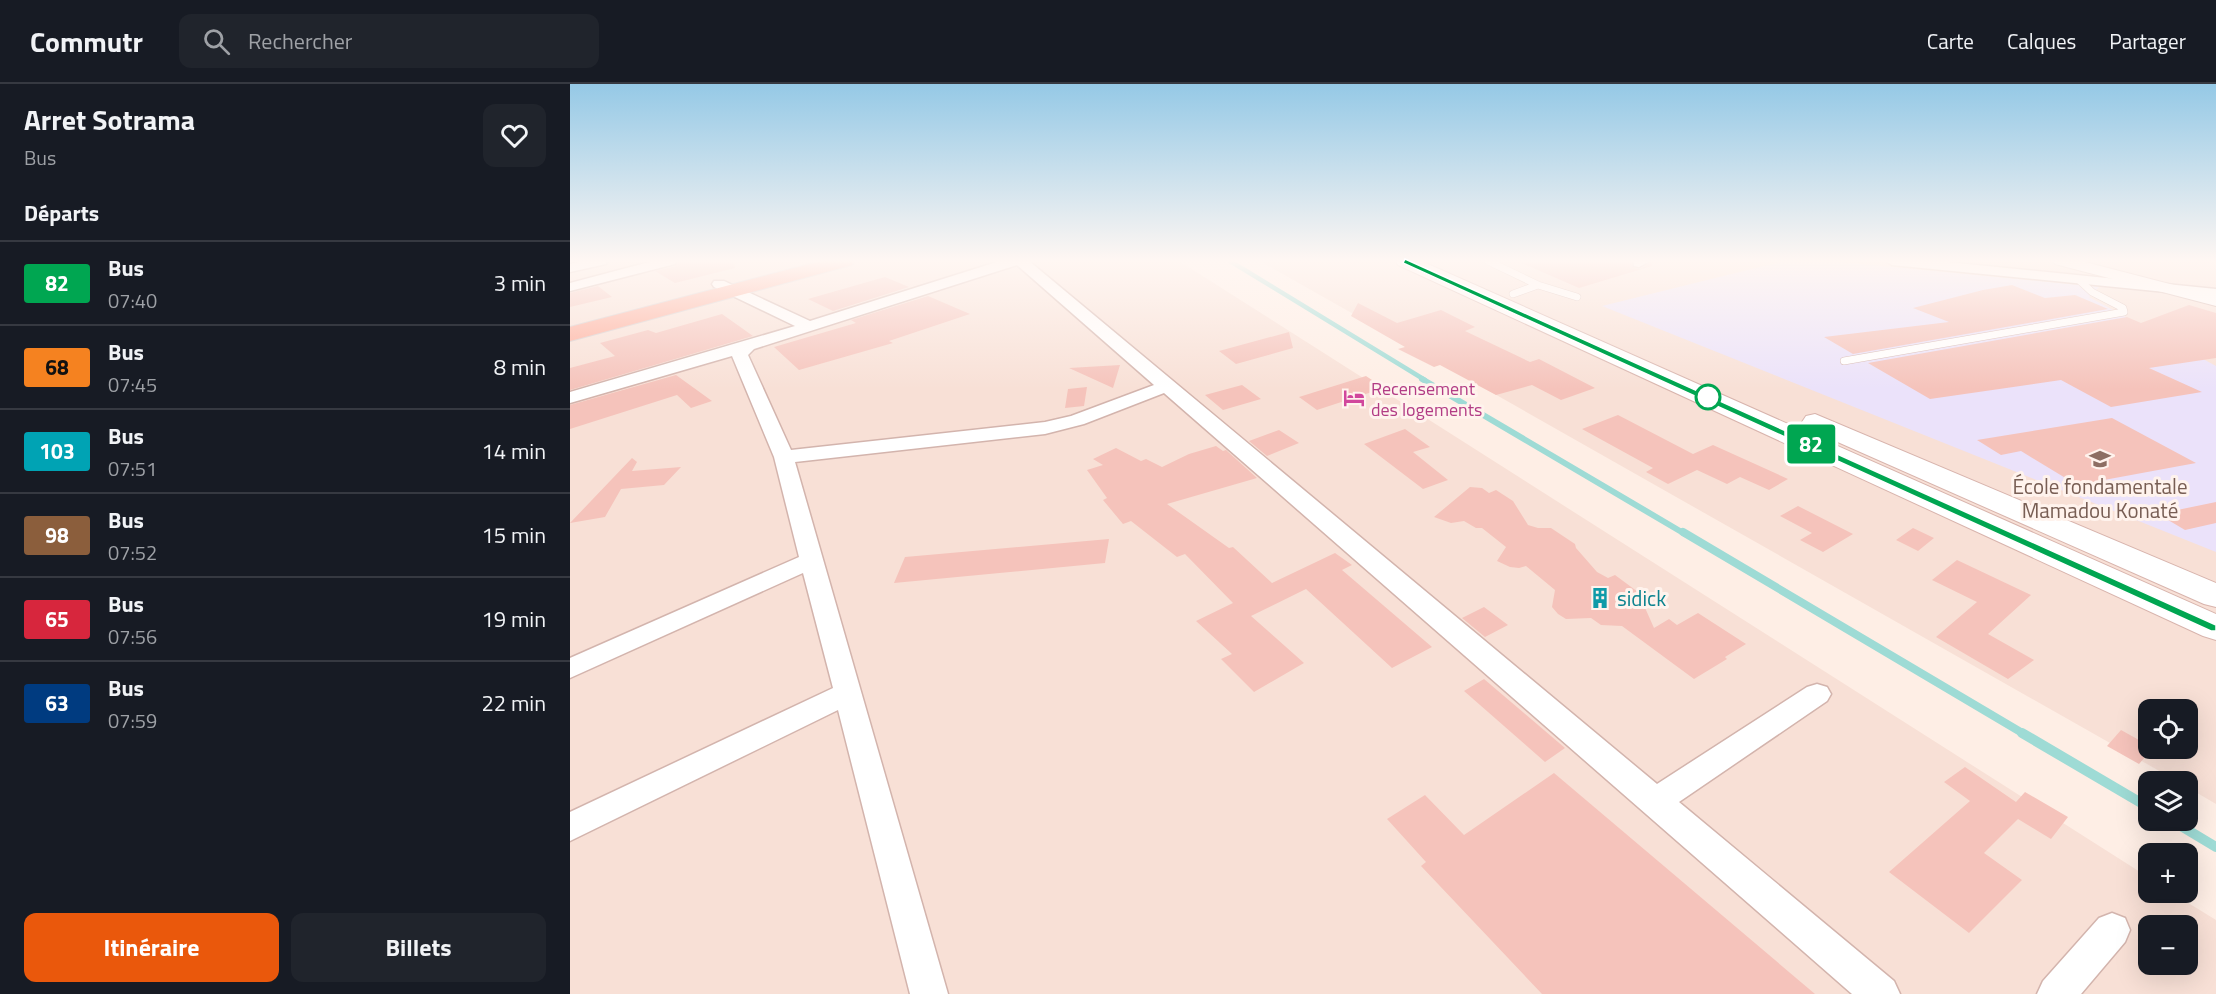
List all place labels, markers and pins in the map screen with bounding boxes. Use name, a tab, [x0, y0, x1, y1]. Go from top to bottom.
place label: Recensement des logements	[1371, 375, 1482, 423]
unlabelled marker	[1695, 384, 1721, 410]
hotel icon: Recensement des logements	[1342, 386, 1366, 410]
school or university icon: École fondamentale Mamadou Konaté	[2088, 447, 2112, 471]
place label: École fondamentale Mamadou Konaté	[2012, 470, 2188, 526]
place label: sidick	[1617, 582, 1666, 614]
building icon: sidick	[1588, 586, 1612, 610]

